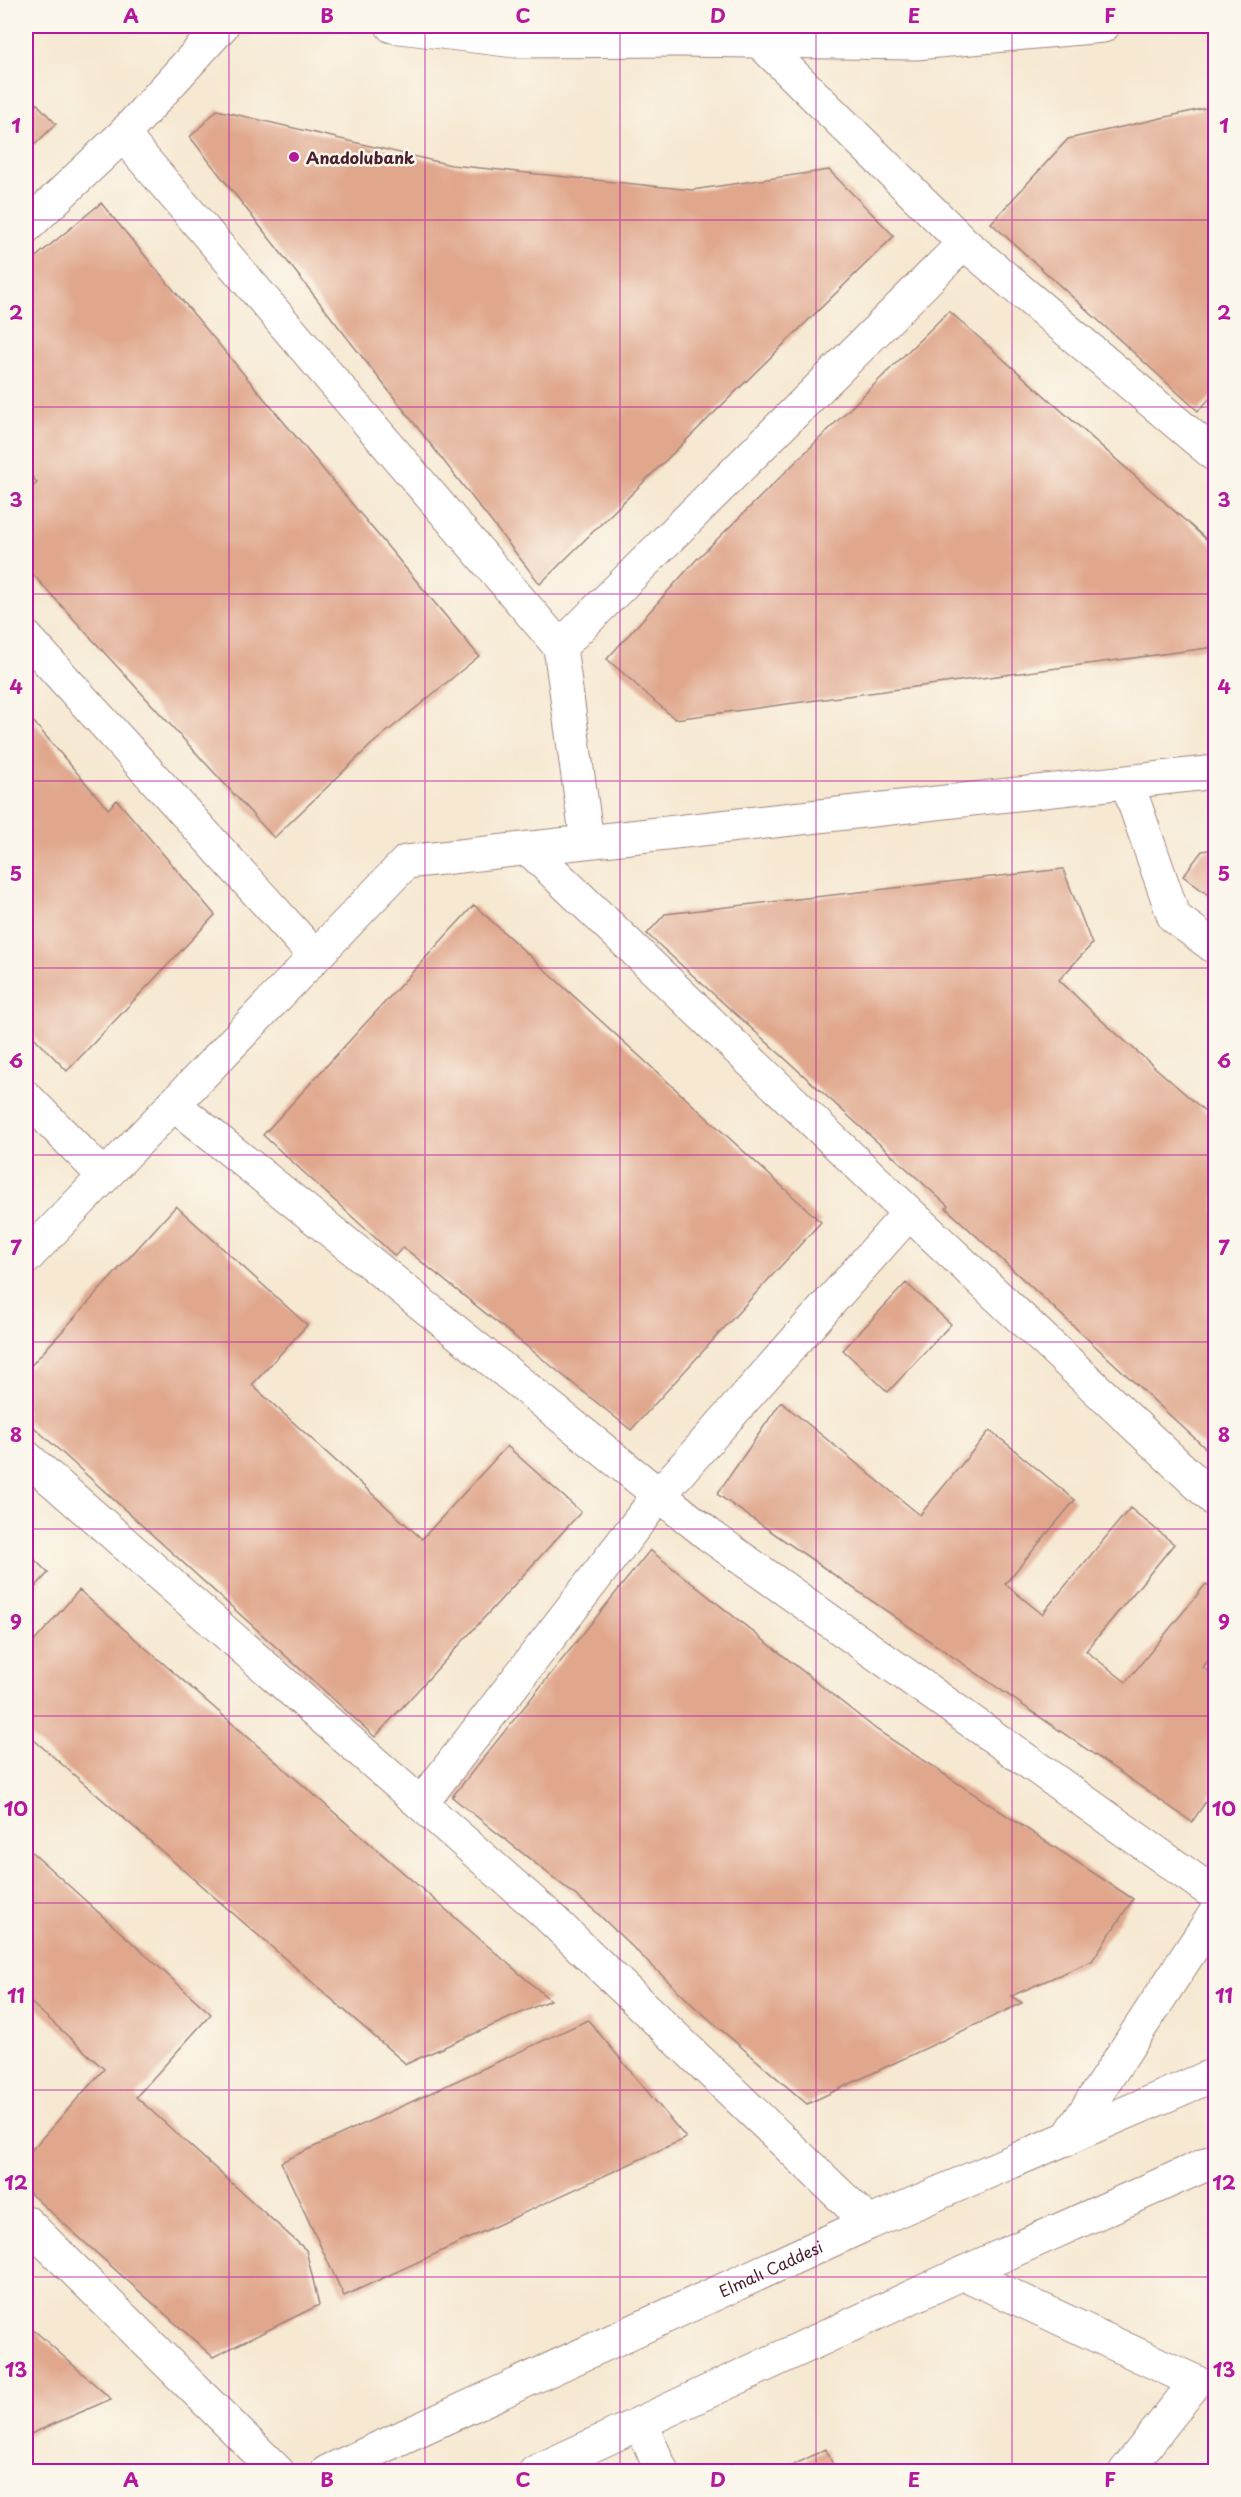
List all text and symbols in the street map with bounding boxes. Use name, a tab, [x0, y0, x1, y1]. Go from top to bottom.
text: A	[123, 0, 139, 30]
text: B	[320, 0, 334, 30]
text: C	[515, 0, 531, 30]
text: D	[710, 0, 726, 30]
text: E	[908, 0, 920, 30]
text: F	[1104, 0, 1116, 30]
text: 1	[11, 110, 21, 140]
text: 1	[1219, 110, 1229, 140]
place label: Anadolubank	[306, 145, 415, 169]
marker: Anadolubank	[287, 150, 301, 164]
text: 2	[9, 297, 23, 327]
text: 2	[1217, 297, 1231, 327]
text: 3	[9, 484, 23, 514]
text: 3	[1217, 484, 1231, 514]
text: 4	[9, 671, 23, 701]
text: 4	[1217, 671, 1231, 701]
text: 5	[10, 858, 22, 888]
text: 5	[1218, 858, 1230, 888]
text: 6	[9, 1045, 23, 1075]
text: 6	[1217, 1045, 1231, 1075]
text: 7	[10, 1232, 22, 1262]
text: 7	[1218, 1232, 1230, 1262]
text: 8	[10, 1419, 22, 1449]
text: 8	[1218, 1419, 1230, 1449]
text: 9	[10, 1606, 22, 1636]
text: 9	[1218, 1606, 1230, 1636]
text: 10	[4, 1793, 28, 1823]
text: 10	[1212, 1793, 1236, 1823]
text: 11	[7, 1980, 25, 2010]
text: 11	[1215, 1980, 1233, 2010]
text: 12	[4, 2167, 28, 2197]
text: 12	[1212, 2167, 1236, 2197]
street label: Elmalı Caddesi	[715, 2234, 826, 2303]
text: 13	[5, 2354, 27, 2384]
text: 13	[1213, 2354, 1235, 2384]
text: A	[123, 2464, 139, 2494]
text: B	[320, 2464, 334, 2494]
text: C	[515, 2464, 531, 2494]
text: D	[710, 2464, 726, 2494]
text: E	[908, 2464, 920, 2494]
text: F	[1104, 2464, 1116, 2494]

